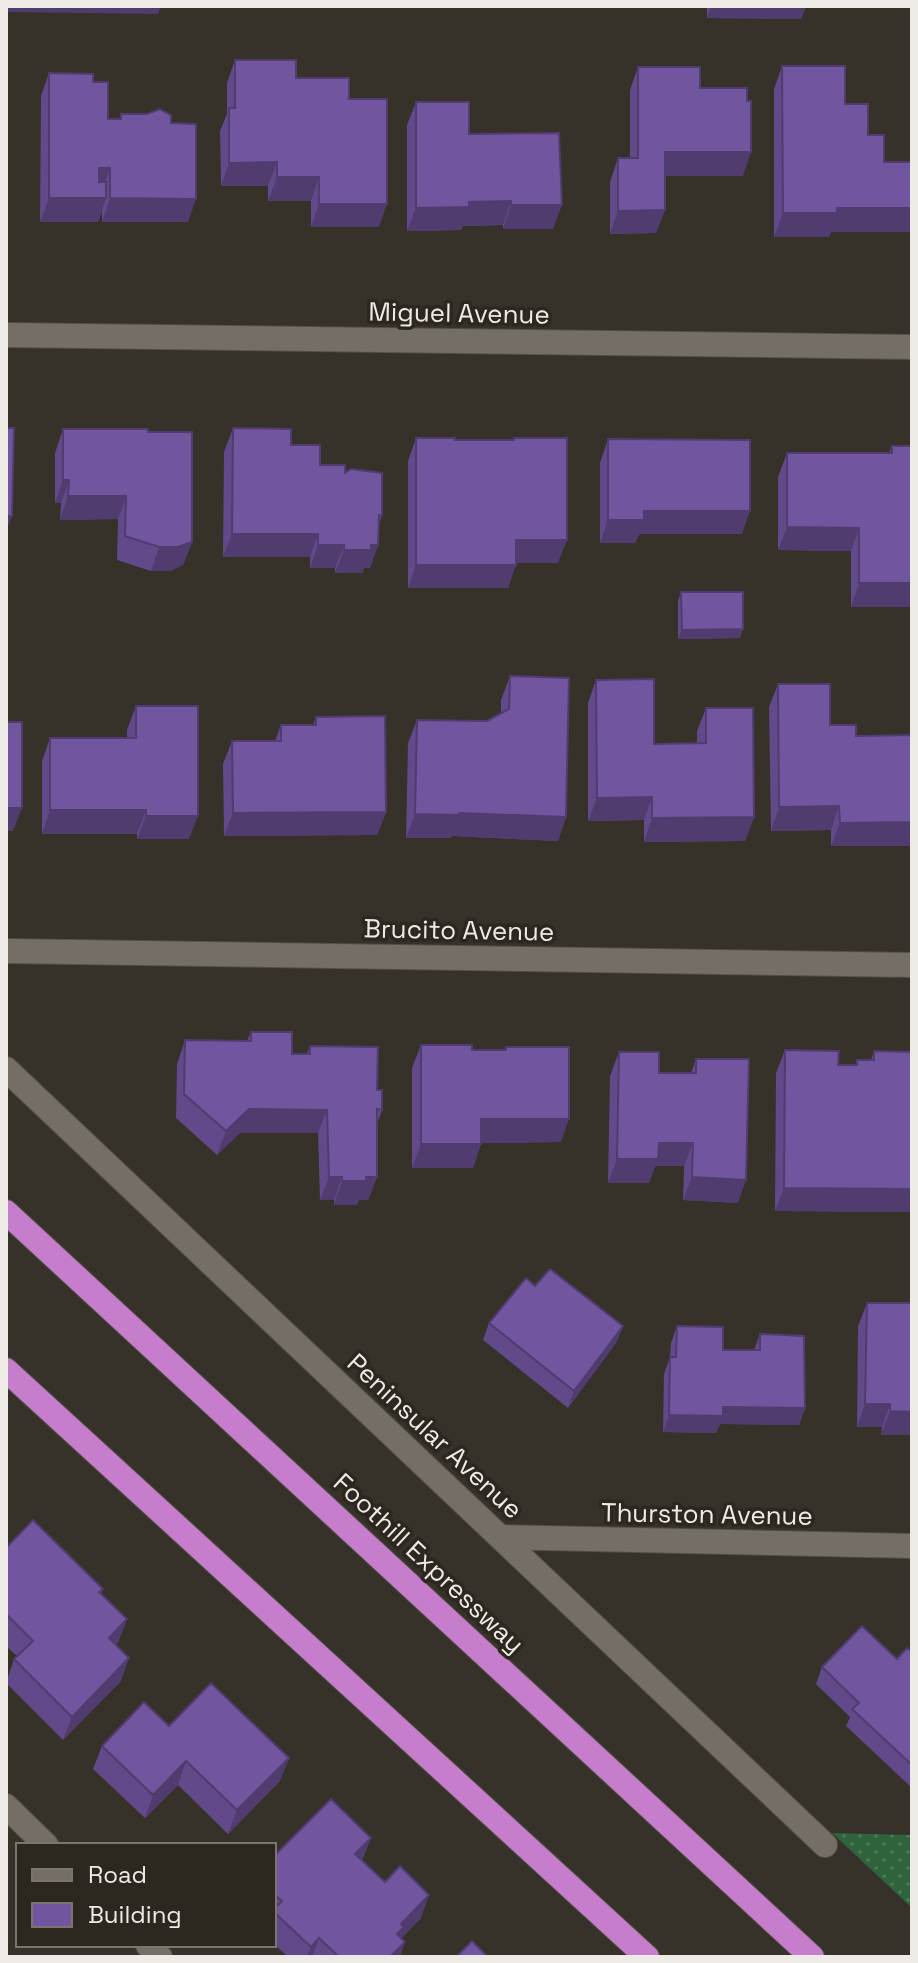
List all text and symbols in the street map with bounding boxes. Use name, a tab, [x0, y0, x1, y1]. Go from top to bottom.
street label: Miguel Avenue	[368, 294, 550, 332]
street label: Brucito Avenue	[363, 911, 555, 949]
street label: Peninsular Avenue	[340, 1346, 530, 1526]
street label: Foothill Expressway	[326, 1466, 532, 1660]
street label: Thurston Avenue	[601, 1495, 813, 1533]
legend	[16, 1843, 276, 1947]
text: Road	[88, 1859, 147, 1890]
text: Building	[88, 1899, 182, 1930]

